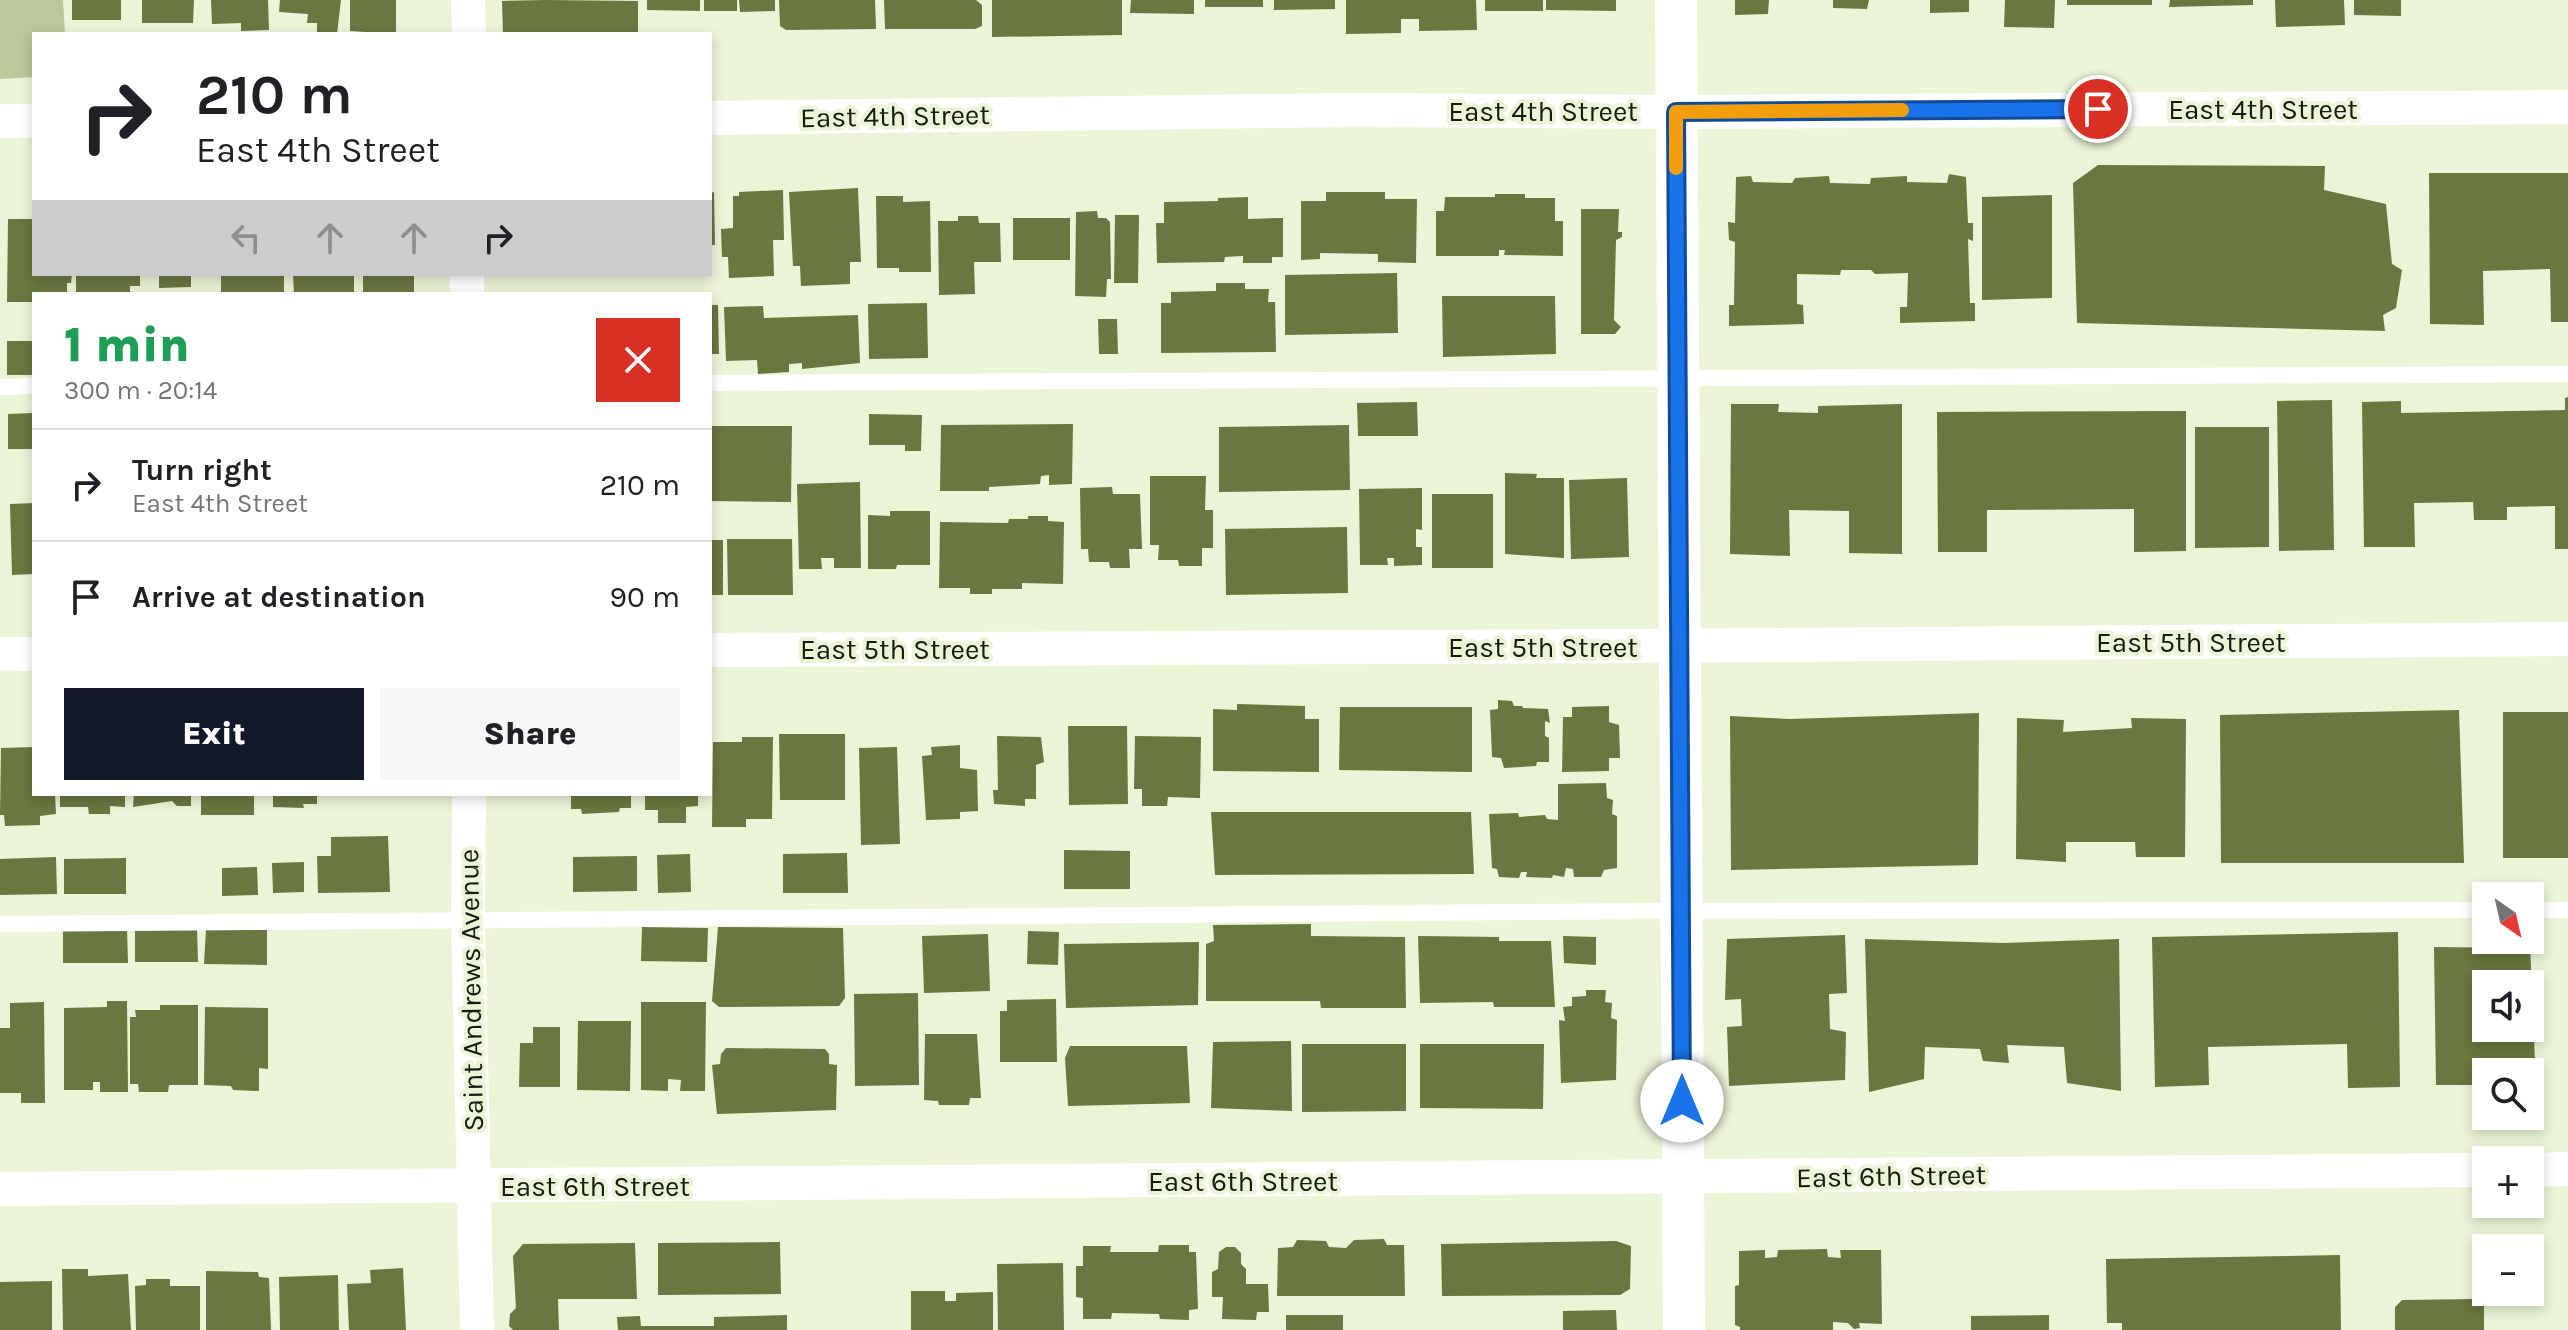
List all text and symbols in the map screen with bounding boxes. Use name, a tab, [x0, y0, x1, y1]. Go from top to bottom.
text: 210 m	[196, 62, 353, 127]
icon: right	[64, 64, 168, 168]
pin	[2064, 75, 2132, 143]
icon: arrive	[2076, 87, 2120, 131]
street label: East 4th Street	[2168, 93, 2358, 126]
street label: East 4th Street	[1448, 95, 1638, 128]
street label: East 4th Street	[800, 98, 990, 134]
text: East 4th Street	[196, 129, 440, 171]
icon: left	[224, 216, 268, 260]
icon: ahead	[308, 216, 352, 260]
icon: ahead	[392, 216, 436, 260]
icon: right	[476, 216, 520, 260]
text: 1 min	[64, 317, 190, 373]
button: close	[596, 318, 680, 402]
text: 300 m · 20:14	[64, 375, 217, 406]
text: Turn right	[132, 452, 272, 488]
icon: right	[64, 463, 108, 507]
text: 210 m	[600, 467, 680, 503]
text: East 4th Street	[132, 488, 308, 519]
icon: arrive	[64, 575, 108, 619]
text: Arrive at destination	[132, 579, 426, 615]
text: 90 m	[610, 579, 680, 615]
street label: East 5th Street	[2096, 626, 2286, 659]
street label: East 5th Street	[1448, 631, 1638, 664]
street label: East 5th Street	[800, 633, 990, 666]
button: Exit	[64, 688, 364, 780]
button: Share	[380, 688, 680, 780]
street label: Saint Andrews Avenue	[452, 848, 490, 1132]
north arrow	[2472, 882, 2544, 954]
map controls	[2472, 882, 2544, 1306]
button: sound	[2472, 970, 2544, 1042]
button: search	[2472, 1058, 2544, 1130]
position arrow	[1640, 1059, 1724, 1143]
button: +	[2472, 1146, 2544, 1218]
street label: East 6th Street	[1796, 1158, 1986, 1194]
street label: East 6th Street	[1148, 1165, 1338, 1198]
street label: East 6th Street	[500, 1170, 690, 1203]
button: −	[2472, 1234, 2544, 1306]

